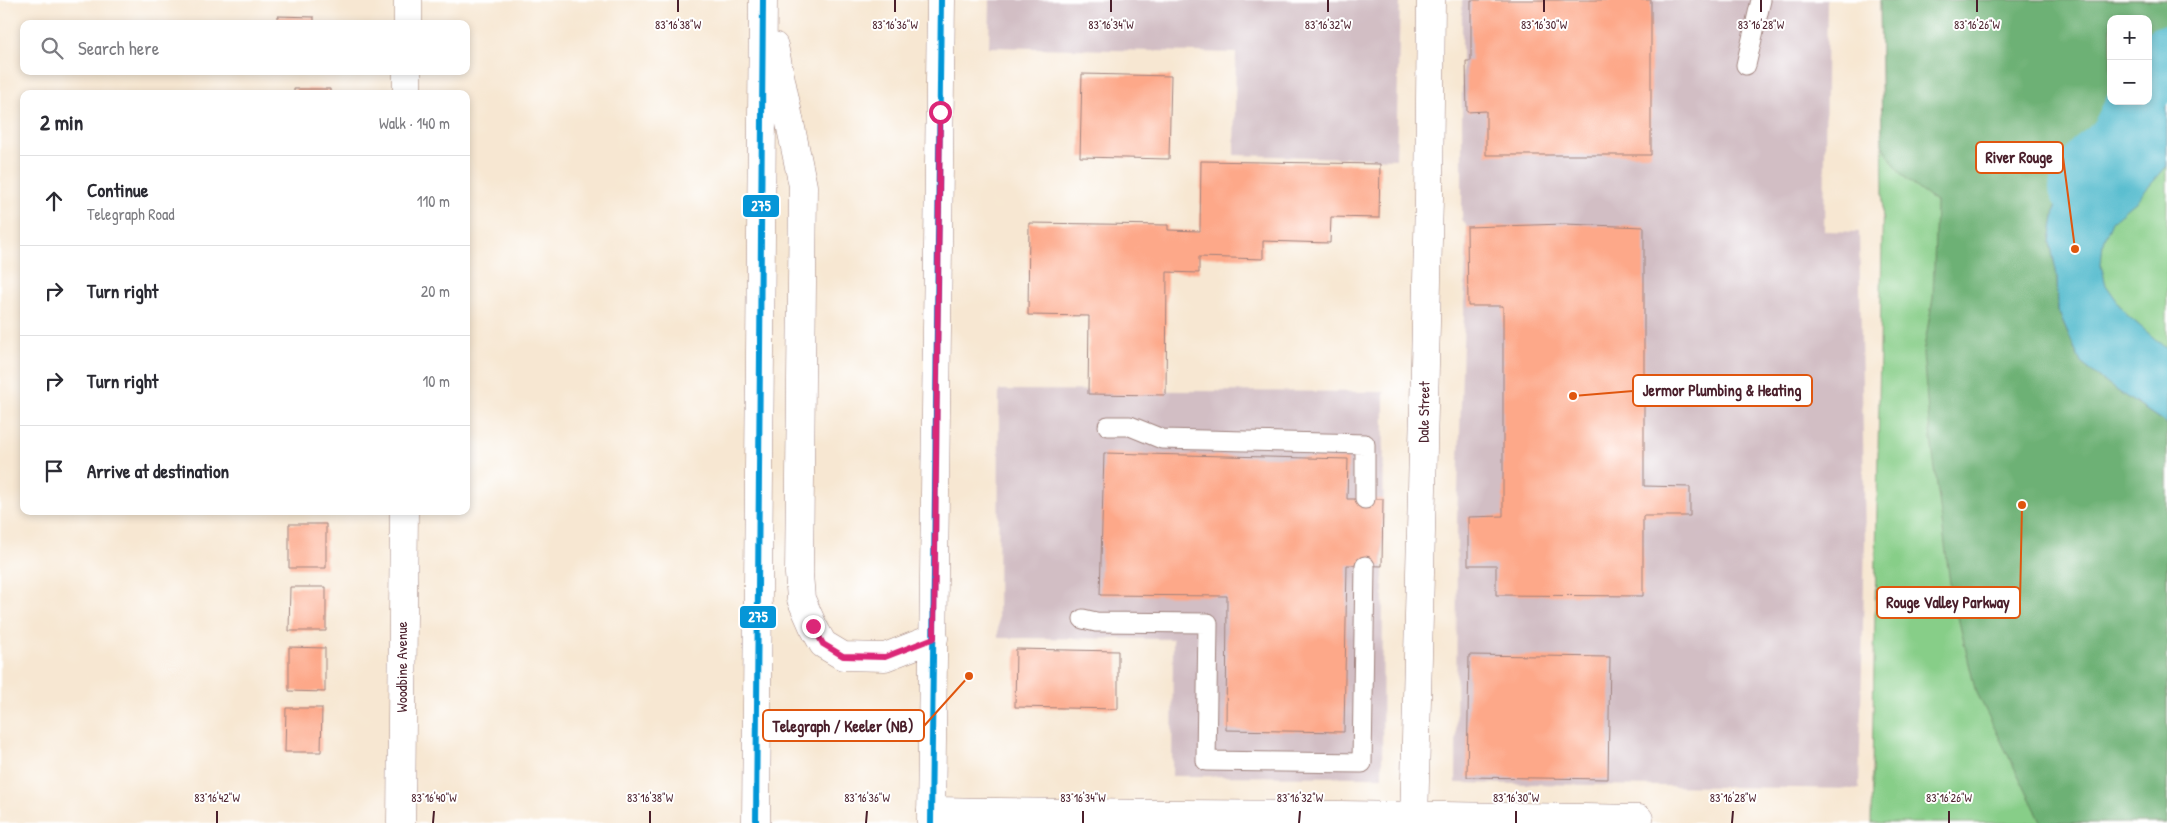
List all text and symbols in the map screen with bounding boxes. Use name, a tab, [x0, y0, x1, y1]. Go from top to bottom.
map controls	[2107, 15, 2152, 105]
button: +	[2107, 15, 2152, 60]
text: 83°16'38"W	[655, 16, 702, 33]
text: 83°16'36"W	[872, 16, 918, 33]
text: 83°16'34"W	[1088, 16, 1134, 33]
text: 83°16'32"W	[1305, 16, 1352, 33]
text: 83°16'30"W	[1521, 16, 1568, 33]
text: 83°16'28"W	[1738, 16, 1785, 33]
text: 83°16'26"W	[1954, 16, 2001, 33]
search box	[20, 20, 470, 75]
icon: search	[38, 34, 66, 62]
text: Search here	[78, 35, 159, 61]
button: −	[2107, 60, 2152, 105]
route start	[929, 101, 952, 124]
text: 2 min	[40, 108, 83, 137]
text: Walk · 140 m	[379, 112, 450, 134]
callout: River Rouge	[1976, 142, 2063, 173]
text: River Rouge	[1985, 146, 2053, 169]
text: Continue	[87, 177, 148, 203]
icon: ahead	[40, 187, 68, 215]
text: 110 m	[417, 190, 450, 212]
line badge: 275	[742, 194, 780, 218]
text: 275	[751, 196, 771, 215]
text: Telegraph Road	[87, 203, 175, 225]
icon: right	[40, 277, 68, 305]
text: Turn right	[87, 278, 158, 304]
text: 20 m	[421, 280, 450, 302]
icon: right	[40, 367, 68, 395]
text: Turn right	[87, 368, 158, 394]
text: 10 m	[422, 370, 450, 392]
callout: Jermor Plumbing & Heating	[1633, 375, 1812, 406]
text: Jermor Plumbing & Heating	[1643, 379, 1801, 402]
street label: Dale Street	[1412, 380, 1435, 443]
icon: arrive	[40, 457, 68, 485]
text: Arrive at destination	[87, 458, 229, 484]
callout: Rouge Valley Parkway	[1877, 587, 2020, 618]
text: Rouge Valley Parkway	[1886, 591, 2010, 614]
line badge: 275	[739, 605, 777, 629]
text: 275	[748, 607, 768, 626]
route end	[802, 615, 825, 638]
street label: Woodbine Avenue	[391, 621, 412, 712]
callout: Telegraph / Keeler (NB)	[763, 710, 924, 741]
text: Telegraph / Keeler (NB)	[771, 715, 914, 738]
text: 83°16'42"W	[194, 789, 240, 806]
text: 83°16'40"W	[411, 789, 457, 806]
text: 83°16'38"W	[627, 789, 674, 806]
text: 83°16'36"W	[844, 789, 890, 806]
text: 83°16'34"W	[1060, 789, 1106, 806]
text: 83°16'32"W	[1277, 789, 1324, 806]
text: 83°16'30"W	[1493, 789, 1540, 806]
text: 83°16'28"W	[1710, 789, 1757, 806]
text: 83°16'26"W	[1926, 789, 1973, 806]

